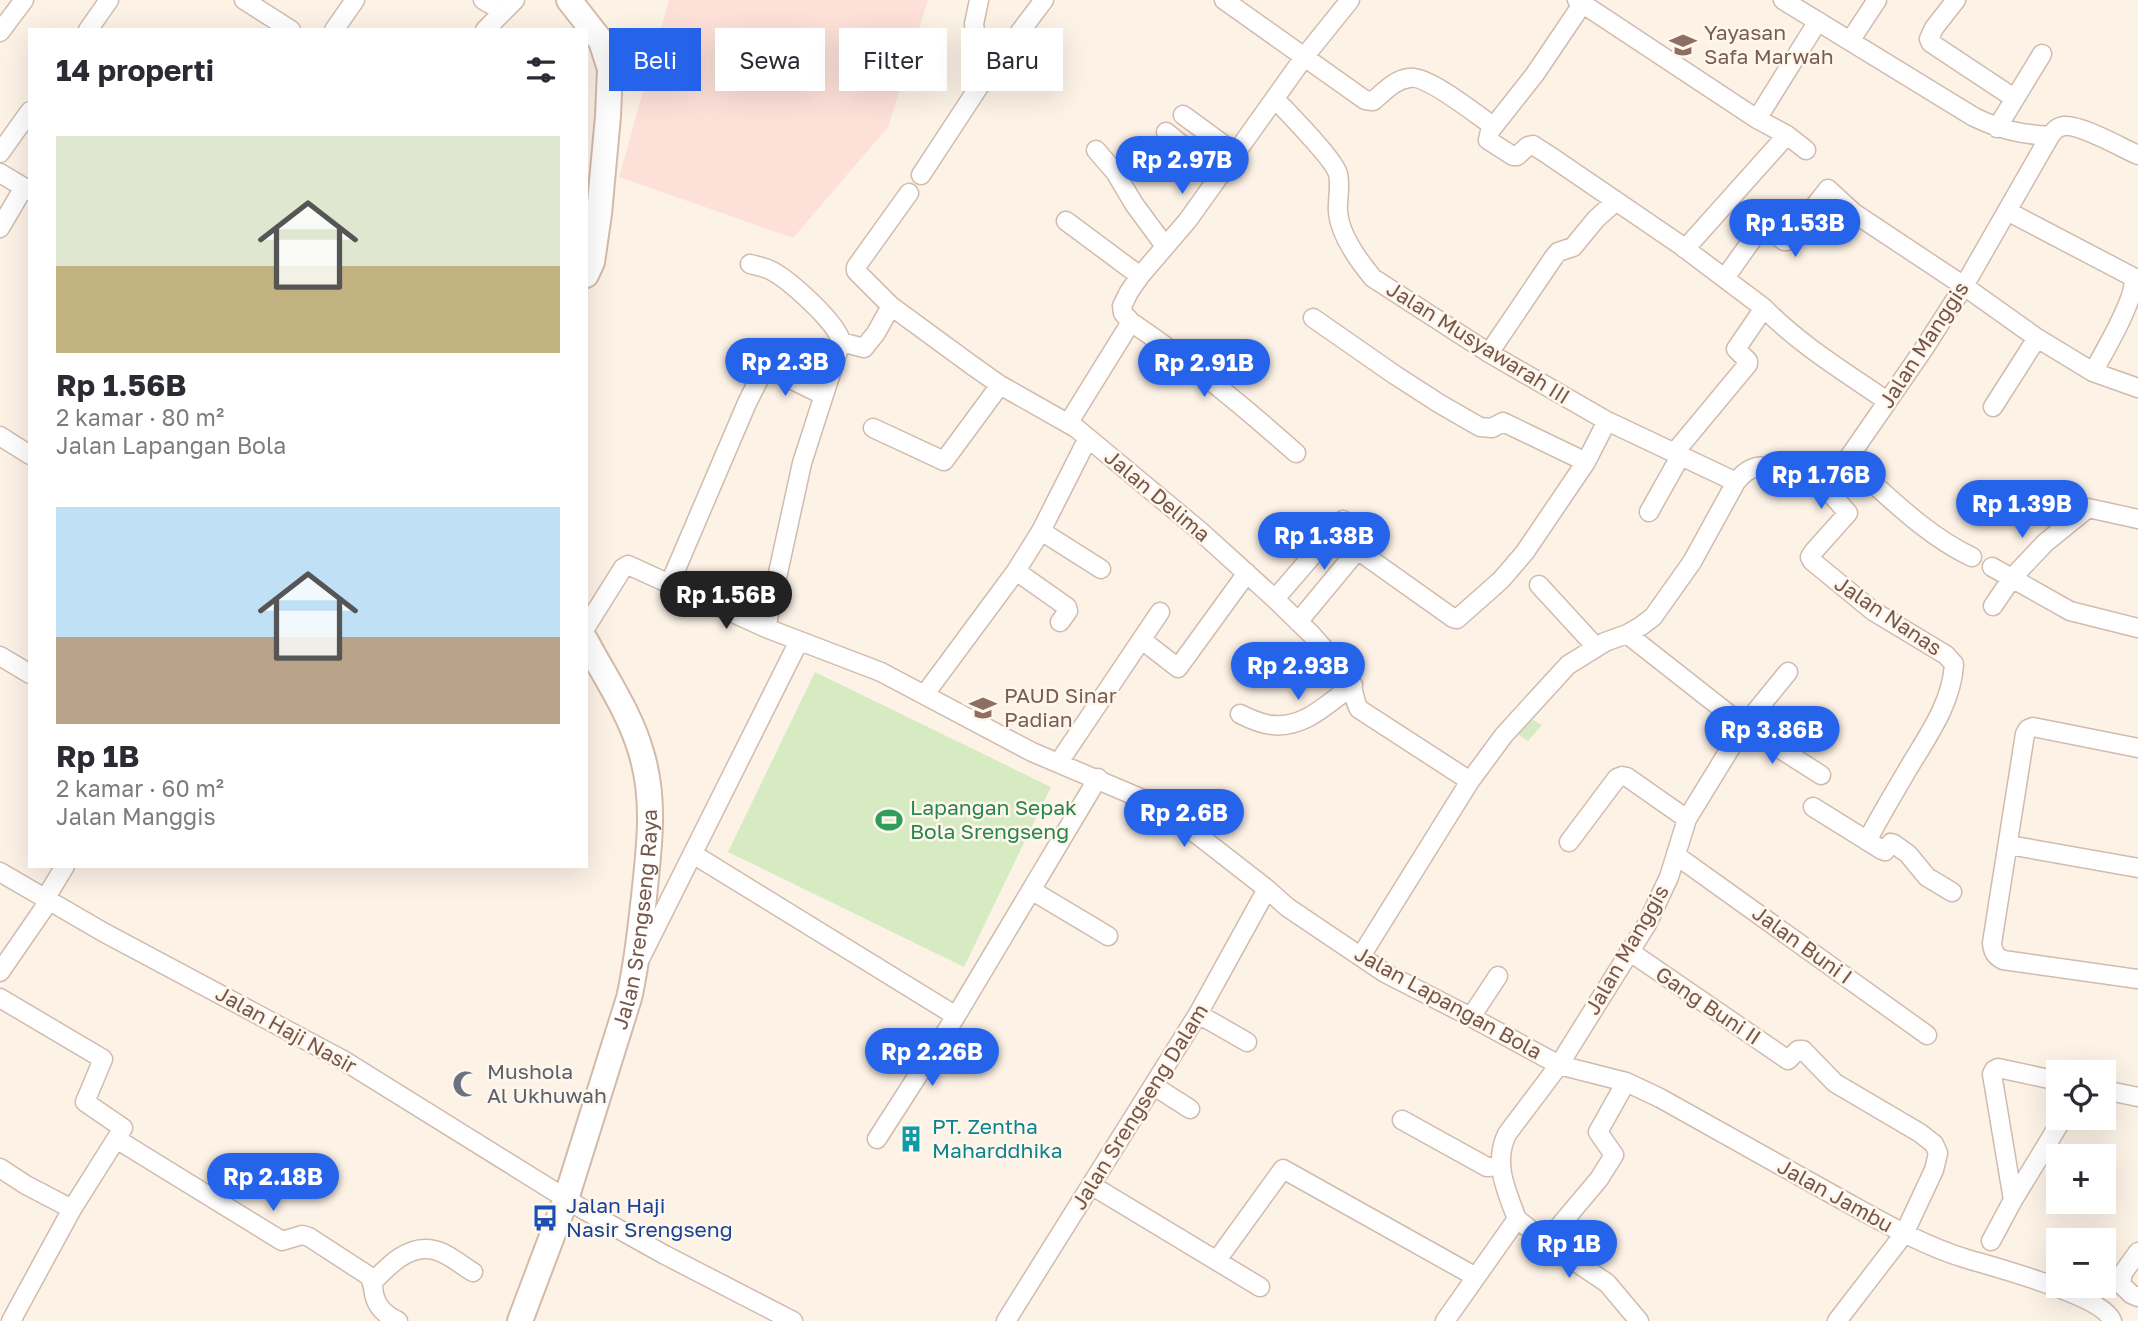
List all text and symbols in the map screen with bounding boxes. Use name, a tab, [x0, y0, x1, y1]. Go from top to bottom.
place label: Yayasan Safa Marwah	[1704, 19, 1834, 69]
chip: Beli	[609, 28, 701, 91]
chip: Sewa	[715, 28, 825, 91]
chip: Filter	[839, 28, 947, 91]
chip: Baru	[961, 28, 1063, 91]
school or university icon: Yayasan Safa Marwah	[1668, 30, 1698, 60]
icon: filters	[522, 51, 560, 89]
text: 14 properti	[56, 52, 214, 88]
pin: Rp 2.97B	[1110, 136, 1254, 196]
text: Rp 2.97B	[1132, 145, 1232, 173]
icon: home	[245, 182, 371, 308]
pin: Rp 1.53B	[1723, 200, 1867, 259]
text: Rp 1.53B	[1745, 208, 1845, 236]
street label: Jalan Musyawarah III	[1382, 275, 1575, 409]
street label: Jalan Manggis	[1873, 276, 1974, 413]
pin: Rp 2.3B	[720, 338, 850, 398]
pin: Rp 2.91B	[1132, 340, 1276, 399]
text: Rp 2.3B	[741, 347, 829, 375]
text: Rp 2.91B	[1154, 348, 1254, 376]
text: Rp 1.56B	[56, 367, 186, 403]
text: 2 kamar · 80 m²	[56, 403, 224, 431]
text: Jalan Lapangan Bola	[56, 431, 286, 459]
street label: Jalan Delima	[1100, 444, 1216, 547]
pin: Rp 1.76B	[1749, 452, 1893, 511]
text: Rp 1.76B	[1772, 460, 1870, 488]
pin: Rp 1.39B	[1950, 480, 2094, 540]
text: Rp 1.39B	[1972, 489, 2072, 517]
pin: Rp 1.38B	[1252, 512, 1396, 572]
text: Rp 1.38B	[1274, 521, 1374, 549]
icon: home	[245, 553, 371, 679]
street label: Jalan Nanas	[1830, 570, 1947, 661]
pin: Rp 1.56B	[654, 572, 798, 631]
text: Rp 1.56B	[676, 580, 776, 608]
pin: Rp 2.93B	[1226, 642, 1370, 702]
text: Rp 2.93B	[1247, 651, 1349, 679]
place label: PAUD Sinar Padian	[1004, 682, 1117, 732]
school or university icon: PAUD Sinar Padian	[968, 693, 998, 723]
pin: Rp 3.86B	[1700, 706, 1844, 766]
text: Rp 3.86B	[1721, 715, 1823, 743]
text: Rp 1B	[56, 738, 139, 774]
text: 2 kamar · 60 m²	[56, 774, 224, 802]
pin: Rp 2.6B	[1119, 790, 1249, 849]
place label: Lapangan Sepak Bola Srengseng	[910, 794, 1077, 844]
text: Rp 2.6B	[1140, 798, 1228, 826]
text: Jalan Manggis	[56, 802, 216, 830]
sports icon: Lapangan Sepak Bola Srengseng	[874, 805, 904, 835]
street label: Jalan Srengseng Raya	[606, 809, 662, 1033]
street label: Jalan Manggis	[1578, 880, 1674, 1019]
street label: Jalan Buni I	[1747, 899, 1858, 989]
street label: Jalan Lapangan Bola	[1350, 940, 1547, 1064]
street label: Gang Buni II	[1651, 960, 1766, 1050]
street label: Jalan Haji Nasir	[211, 980, 362, 1079]
street label: Jalan Srengseng Dalam	[1065, 999, 1213, 1214]
pin: Rp 2.26B	[860, 1028, 1004, 1088]
text: Rp 2.26B	[881, 1037, 983, 1065]
place label: Mushola Al Ukhuwah	[487, 1058, 607, 1108]
map controls	[2046, 1060, 2116, 1298]
button: locate	[2046, 1060, 2116, 1130]
mosque icon: Mushola Al Ukhuwah	[451, 1069, 481, 1099]
place label: PT. Zentha Maharddhika	[932, 1113, 1063, 1163]
building icon: PT. Zentha Maharddhika	[896, 1124, 926, 1154]
button: +	[2046, 1144, 2116, 1214]
street label: Jalan Jambu	[1773, 1153, 1898, 1238]
pin: Rp 2.18B	[201, 1154, 345, 1213]
text: Rp 2.18B	[223, 1162, 323, 1190]
place label: Jalan Haji Nasir Srengseng	[566, 1192, 733, 1242]
bus stop icon: Jalan Haji Nasir Srengseng	[530, 1203, 560, 1233]
pin: Rp 1B	[1520, 1220, 1618, 1280]
button: −	[2046, 1228, 2116, 1298]
text: Rp 1B	[1537, 1229, 1601, 1257]

